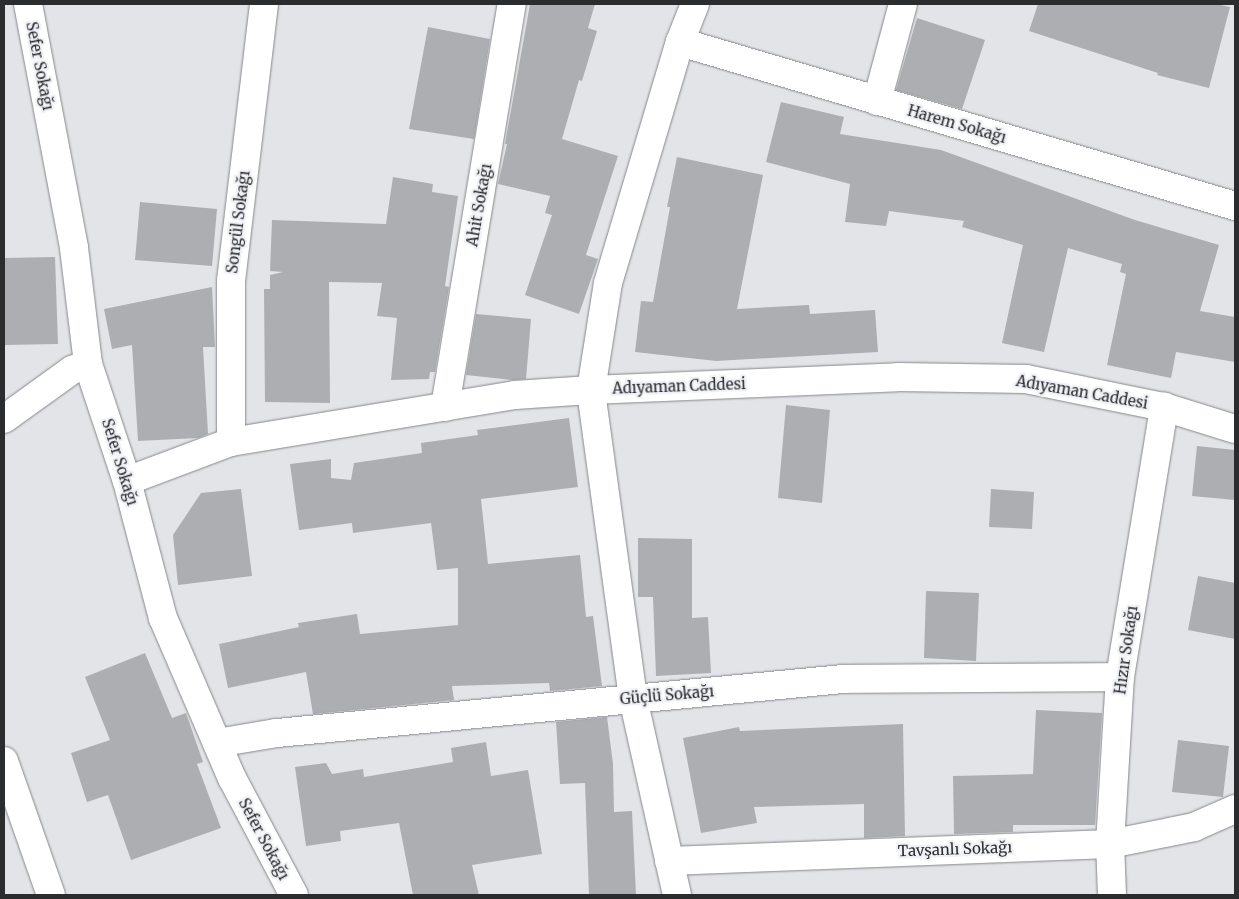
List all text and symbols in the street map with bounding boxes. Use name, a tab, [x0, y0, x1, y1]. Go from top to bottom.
street label: Sefer Sokağı	[23, 20, 57, 112]
street label: Harem Sokağı	[906, 101, 1008, 147]
street label: Ahit Sokağı	[463, 162, 495, 248]
street label: Songül Sokağı	[223, 169, 253, 275]
street label: Adıyaman Caddesi	[1015, 372, 1149, 412]
street label: Adıyaman Caddesi	[612, 375, 746, 397]
street label: Sefer Sokağı	[98, 416, 142, 508]
street label: Hızır Sokağı	[1111, 604, 1141, 696]
street label: Güçlü Sokağı	[619, 682, 715, 708]
street label: Sefer Sokağı	[235, 795, 293, 883]
street label: Tavşanlı Sokağı	[898, 838, 1012, 860]

